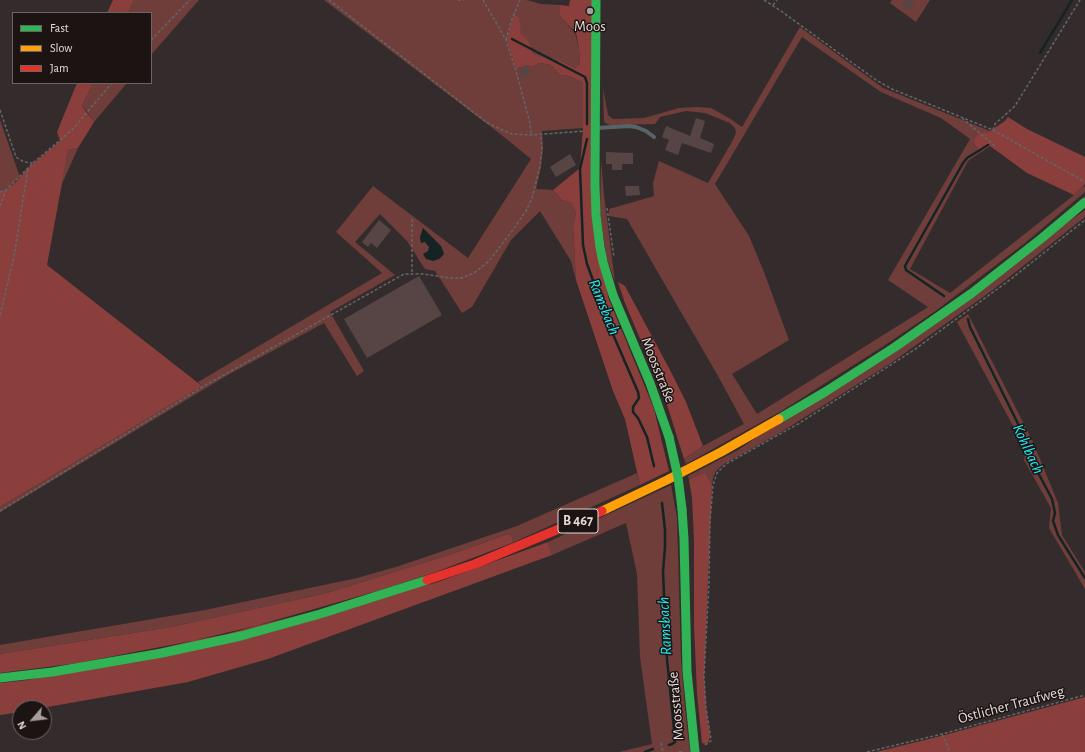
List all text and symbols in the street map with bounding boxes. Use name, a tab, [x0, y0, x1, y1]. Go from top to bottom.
marker: Moos	[585, 6, 595, 16]
legend	[12, 12, 152, 84]
place label: Moos	[574, 17, 606, 35]
text: Fast	[50, 22, 69, 34]
text: Slow	[50, 42, 72, 54]
text: Jam	[50, 62, 69, 74]
water label: Ramsbach	[584, 276, 624, 338]
street label: Moosstraße	[637, 335, 679, 405]
water label: Kohlbach	[1008, 421, 1048, 477]
road number: B 467	[558, 509, 598, 533]
water label: Ramsbach	[654, 596, 676, 656]
street label: Moosstraße	[664, 671, 688, 741]
street label: Östlicher Traufweg	[956, 682, 1066, 728]
north arrow	[12, 700, 52, 740]
text: N	[15, 719, 28, 731]

